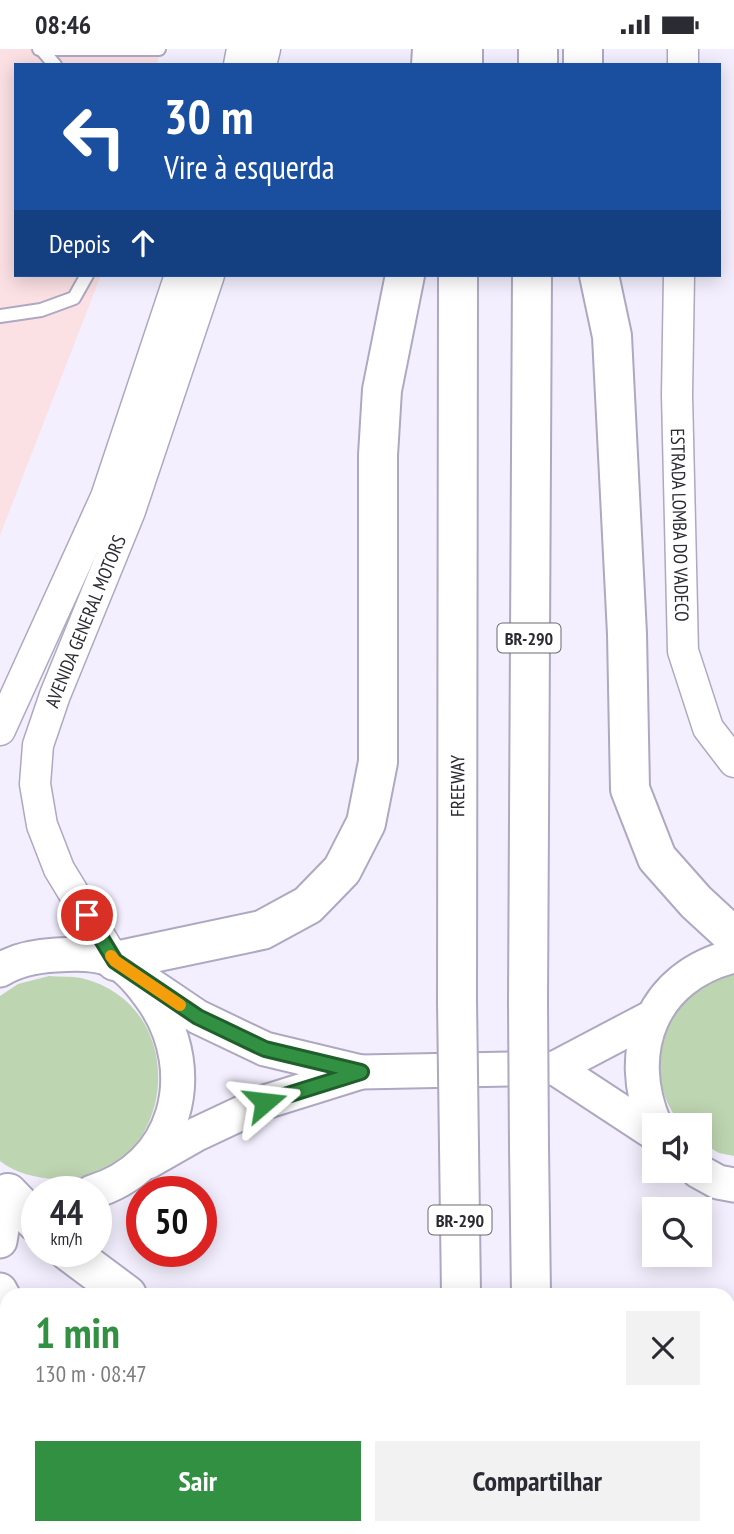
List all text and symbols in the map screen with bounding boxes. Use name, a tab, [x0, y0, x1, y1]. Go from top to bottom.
text: 08:46	[35, 8, 91, 41]
text: 30 m	[164, 84, 253, 148]
icon: left	[49, 91, 140, 182]
text: Vire à esquerda	[164, 146, 335, 188]
icon: ahead	[124, 224, 162, 262]
text: Depois	[49, 227, 110, 260]
street label: ESTRADA LOMBA DO VADECO	[666, 428, 694, 622]
street label: AVENIDA GENERAL MOTORS	[40, 532, 131, 711]
road number: BR-290	[498, 623, 560, 653]
street label: FREEWAY	[445, 755, 469, 817]
pin	[57, 885, 117, 945]
icon: arrive	[68, 896, 106, 934]
position arrow	[228, 1065, 302, 1139]
map controls	[642, 1113, 712, 1267]
button: sound	[642, 1113, 712, 1183]
speed limit sign: 50	[126, 1176, 217, 1267]
text: 44	[50, 1189, 83, 1235]
button: search	[642, 1197, 712, 1267]
road number: BR-290	[428, 1205, 491, 1235]
text: km/h	[51, 1227, 82, 1250]
text: 1 min	[35, 1305, 120, 1360]
button: close	[626, 1311, 700, 1385]
text: 130 m · 08:47	[35, 1359, 147, 1388]
button: Sair	[35, 1441, 361, 1521]
button: Compartilhar	[375, 1441, 700, 1521]

